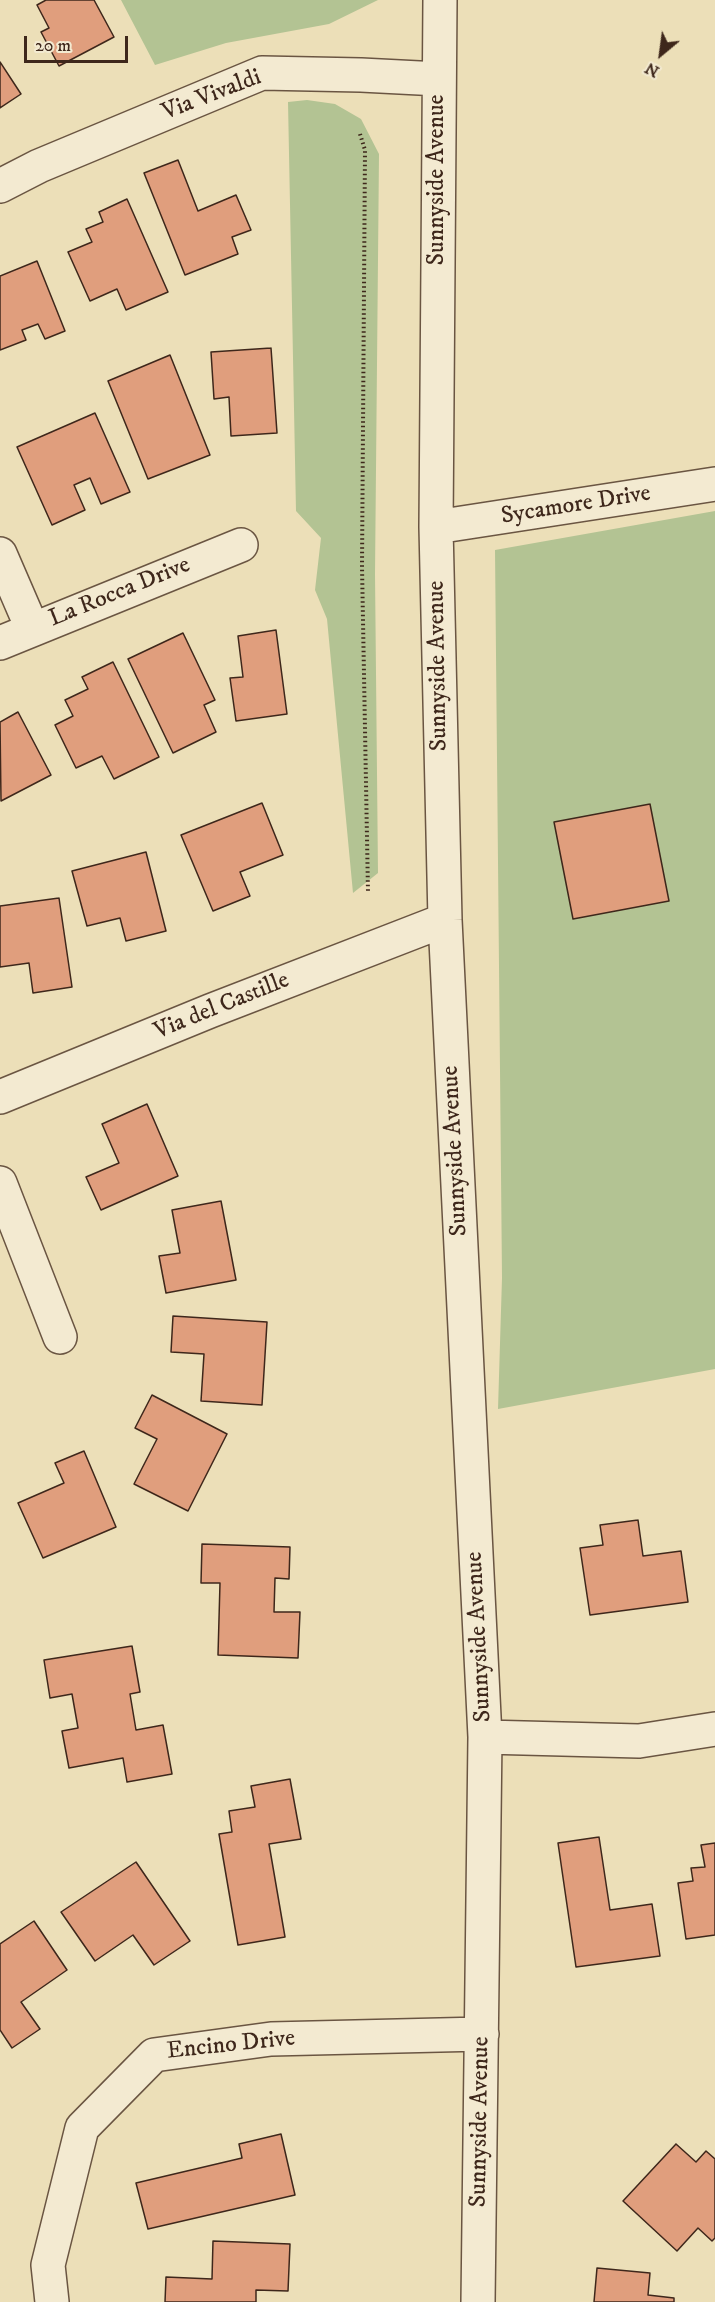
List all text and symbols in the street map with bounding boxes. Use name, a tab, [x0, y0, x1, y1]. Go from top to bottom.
scale bar	[27, 24, 130, 62]
north arrow	[631, 24, 691, 84]
text: 20 m	[35, 35, 71, 57]
text: N	[642, 58, 663, 82]
street label: Via Vivaldi	[158, 64, 266, 128]
street label: Sunnyside Avenue	[424, 95, 452, 265]
street label: Sycamore Drive	[499, 480, 653, 532]
street label: La Rocca Drive	[45, 552, 195, 634]
street label: Sunnyside Avenue	[423, 580, 455, 752]
street label: Via del Castille	[150, 967, 294, 1047]
street label: Sunnyside Avenue	[437, 1065, 475, 1237]
street label: Sunnyside Avenue	[461, 1551, 499, 1723]
street label: Encino Drive	[166, 2025, 296, 2067]
street label: Sunnyside Avenue	[465, 2036, 497, 2208]

